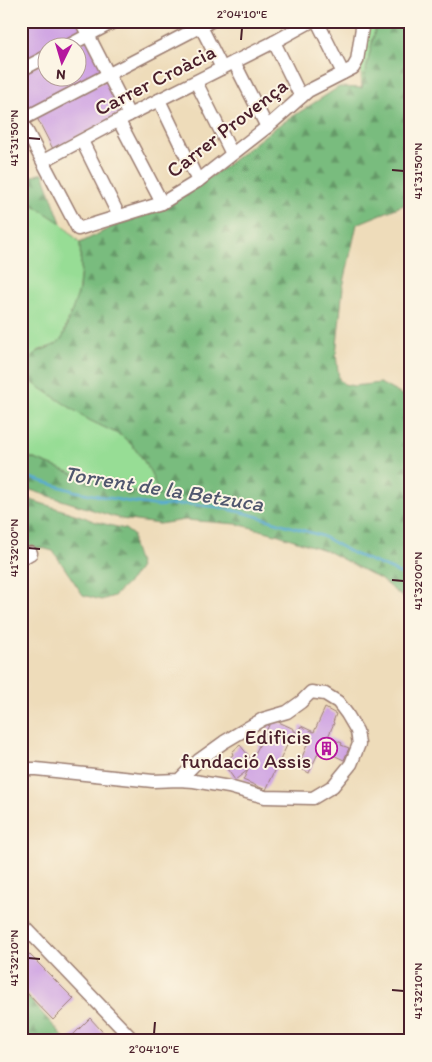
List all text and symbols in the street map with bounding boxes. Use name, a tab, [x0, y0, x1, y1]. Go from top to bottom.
text: 2°04'10"E	[217, 7, 268, 21]
north arrow	[38, 38, 88, 88]
street label: Carrer Croàcia	[90, 38, 219, 121]
text: N	[55, 66, 66, 83]
street label: Carrer Provença	[161, 73, 292, 183]
text: 41°31'50"N	[7, 110, 21, 166]
text: 41°31'50"N	[411, 143, 425, 199]
water label: Torrent de la Betzuca	[62, 459, 266, 518]
text: 41°32'00"N	[7, 519, 21, 577]
text: 41°32'00"N	[411, 552, 425, 610]
place label: Edificis fundació Assis	[181, 724, 311, 773]
building icon: Edificis fundació Assis	[315, 737, 339, 761]
text: 41°32'10"N	[7, 930, 21, 986]
text: 41°32'10"N	[411, 963, 425, 1019]
text: 2°04'10"E	[129, 1042, 180, 1056]

